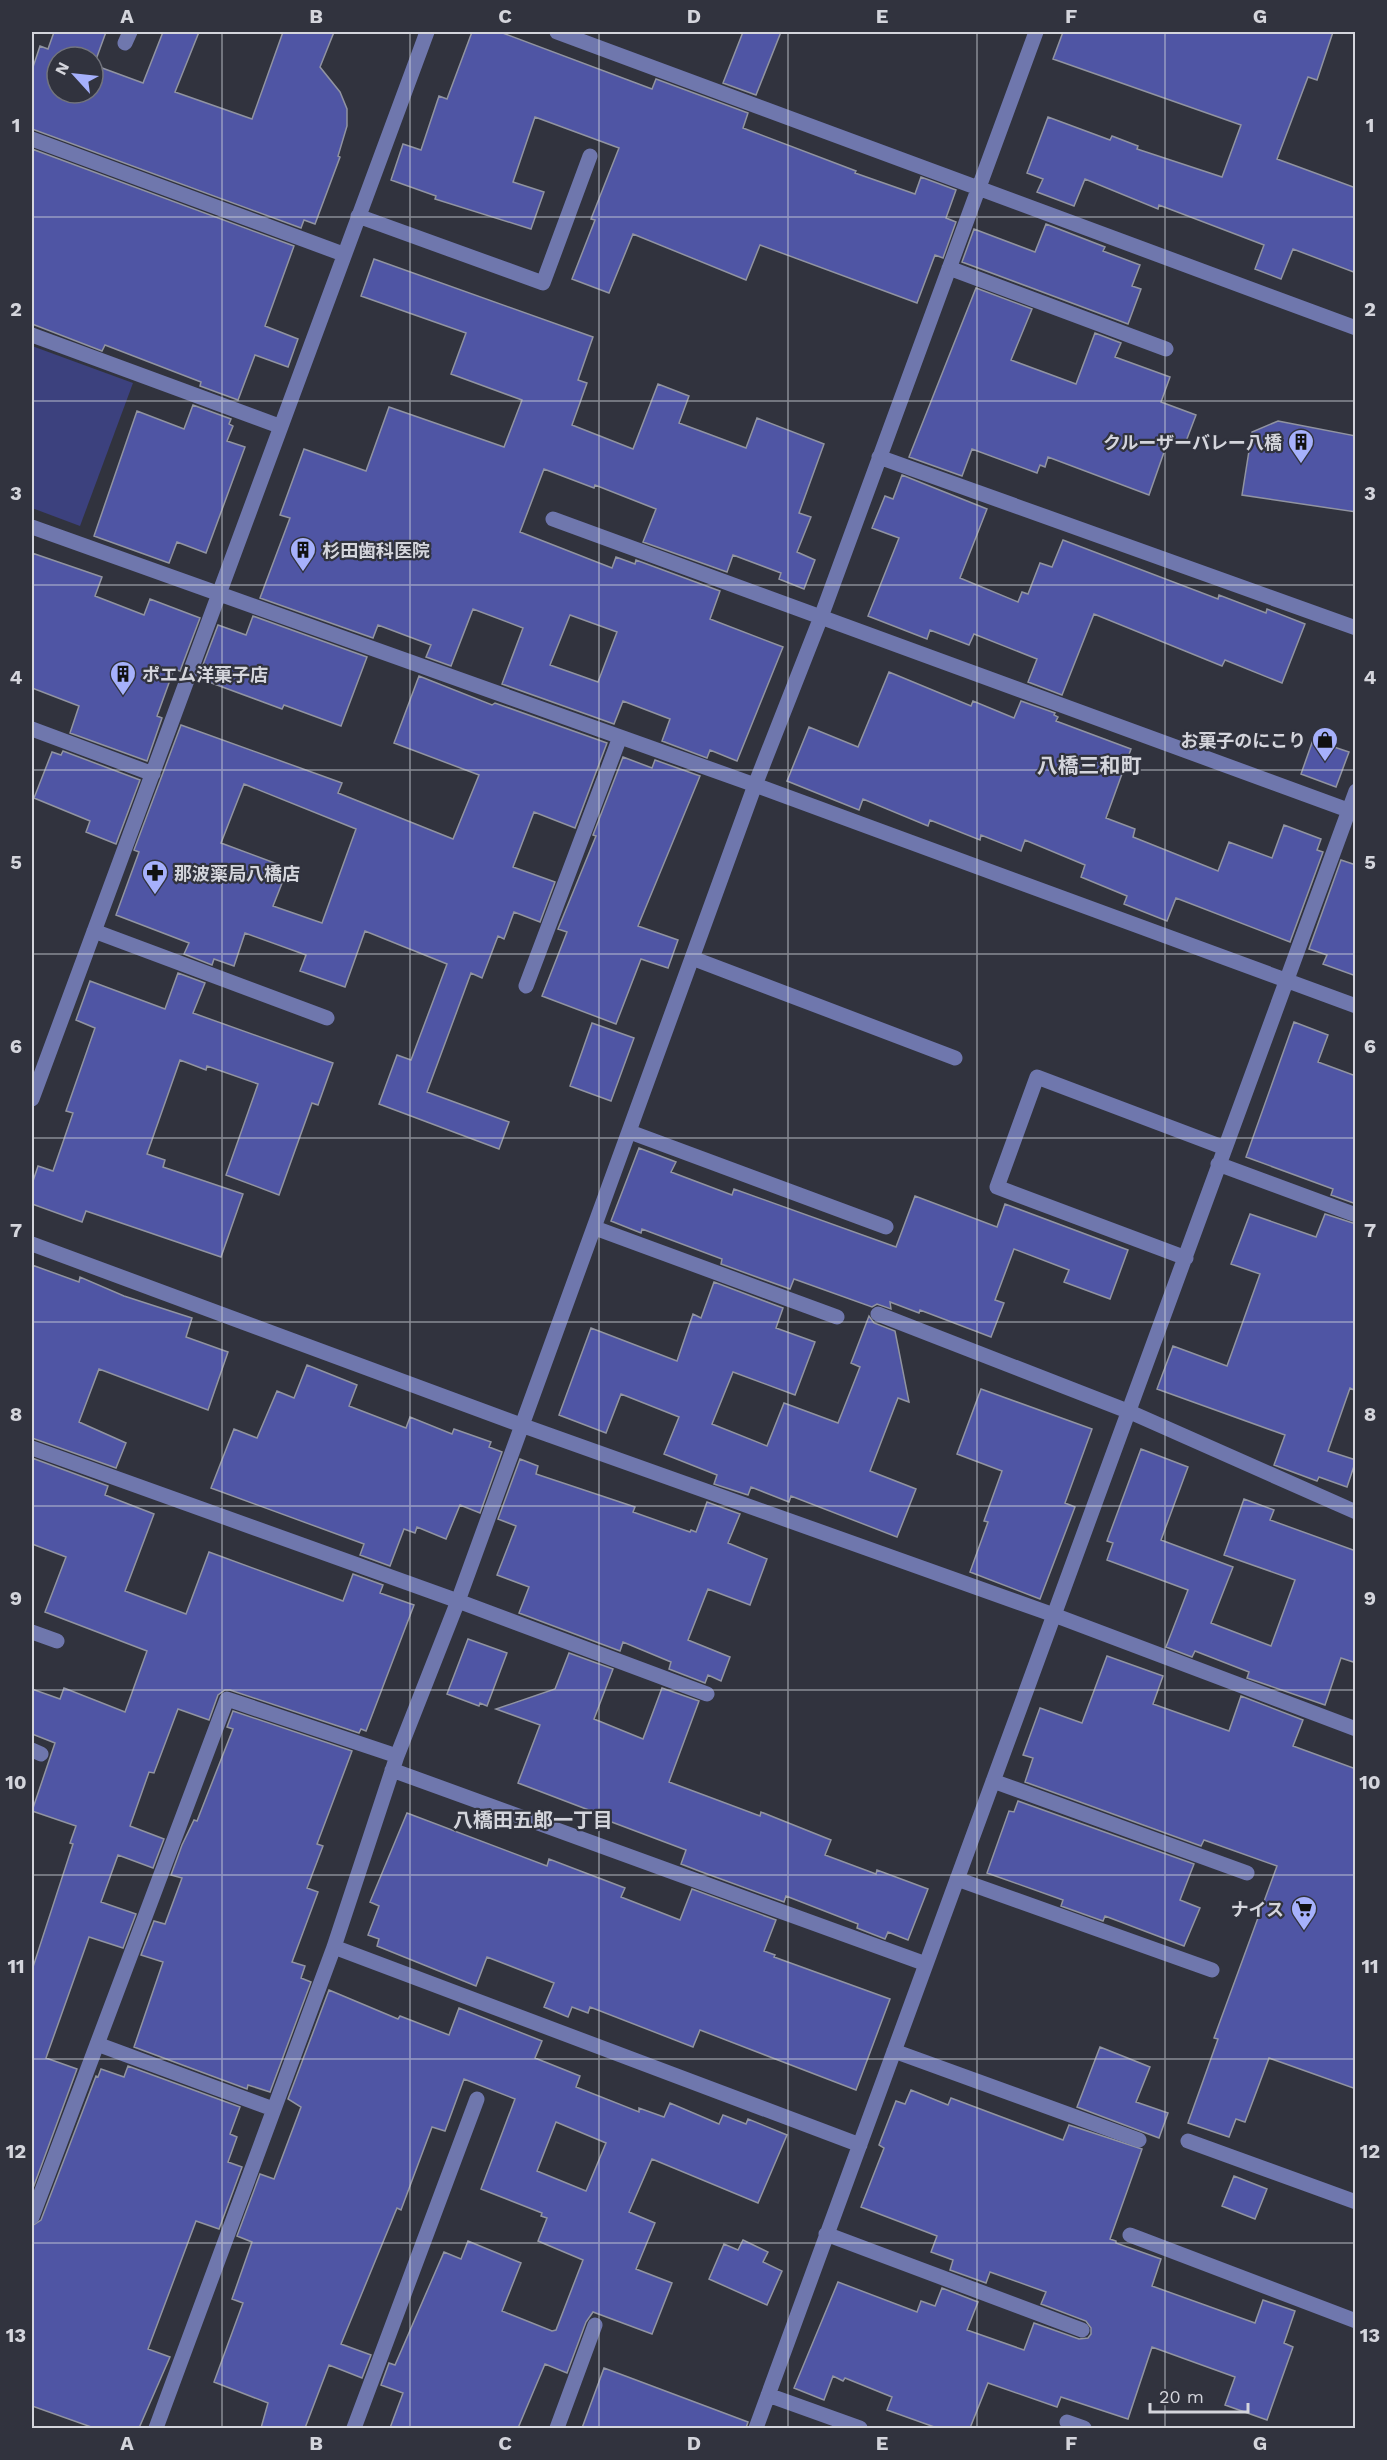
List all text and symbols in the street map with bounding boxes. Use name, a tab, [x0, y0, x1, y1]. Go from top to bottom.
text: A	[120, 4, 134, 28]
text: B	[309, 4, 323, 28]
text: C	[498, 4, 512, 28]
text: D	[687, 4, 701, 28]
text: E	[876, 4, 888, 28]
text: F	[1065, 4, 1077, 28]
text: G	[1253, 4, 1267, 28]
north arrow	[45, 45, 105, 105]
text: N	[51, 59, 73, 78]
text: 1	[12, 113, 20, 137]
text: 1	[1366, 113, 1374, 137]
text: 2	[10, 297, 22, 321]
text: 2	[1364, 297, 1376, 321]
building icon: クルーザーバレー八橋	[1286, 427, 1316, 465]
place label: クルーザーバレー八橋	[1103, 432, 1282, 453]
text: 3	[10, 481, 22, 505]
text: 3	[1364, 481, 1376, 505]
building icon: 杉田歯科医院	[288, 535, 318, 573]
place label: 杉田歯科医院	[322, 540, 430, 561]
building icon: ポエム洋菓子店	[108, 659, 138, 697]
place label: ポエム洋菓子店	[142, 664, 268, 685]
text: 4	[10, 665, 23, 689]
text: 4	[1364, 665, 1377, 689]
shop icon: お菓子のにこり	[1310, 725, 1340, 763]
place label: お菓子のにこり	[1180, 730, 1306, 751]
district label: 八橋三和町	[1037, 753, 1142, 778]
text: 5	[10, 850, 22, 874]
text: 5	[1364, 850, 1376, 874]
pharmacy icon: 那波薬局八橋店	[140, 858, 170, 896]
place label: 那波薬局八橋店	[174, 863, 300, 884]
text: 6	[10, 1034, 22, 1058]
text: 6	[1364, 1034, 1376, 1058]
text: 7	[10, 1218, 22, 1242]
text: 7	[1364, 1218, 1376, 1242]
text: 8	[10, 1402, 22, 1426]
text: 8	[1364, 1402, 1376, 1426]
text: 9	[10, 1586, 22, 1610]
text: 9	[1364, 1586, 1376, 1610]
text: 10	[5, 1770, 27, 1794]
text: 10	[1359, 1770, 1381, 1794]
district label: 八橋田五郎一丁目	[453, 1808, 613, 1832]
supermarket icon: ナイス	[1289, 1894, 1319, 1932]
place label: ナイス	[1231, 1899, 1284, 1920]
text: 11	[7, 1954, 25, 1978]
text: 11	[1361, 1954, 1379, 1978]
text: 12	[6, 2139, 26, 2163]
text: 12	[1360, 2139, 1380, 2163]
text: 13	[6, 2323, 26, 2347]
text: 13	[1360, 2323, 1380, 2347]
scale bar	[1150, 2376, 1248, 2414]
text: 20 m	[1159, 2386, 1204, 2407]
text: A	[120, 2431, 134, 2455]
text: B	[309, 2431, 323, 2455]
text: C	[498, 2431, 512, 2455]
text: D	[687, 2431, 701, 2455]
text: E	[876, 2431, 888, 2455]
text: F	[1065, 2431, 1077, 2455]
text: G	[1253, 2431, 1267, 2455]

